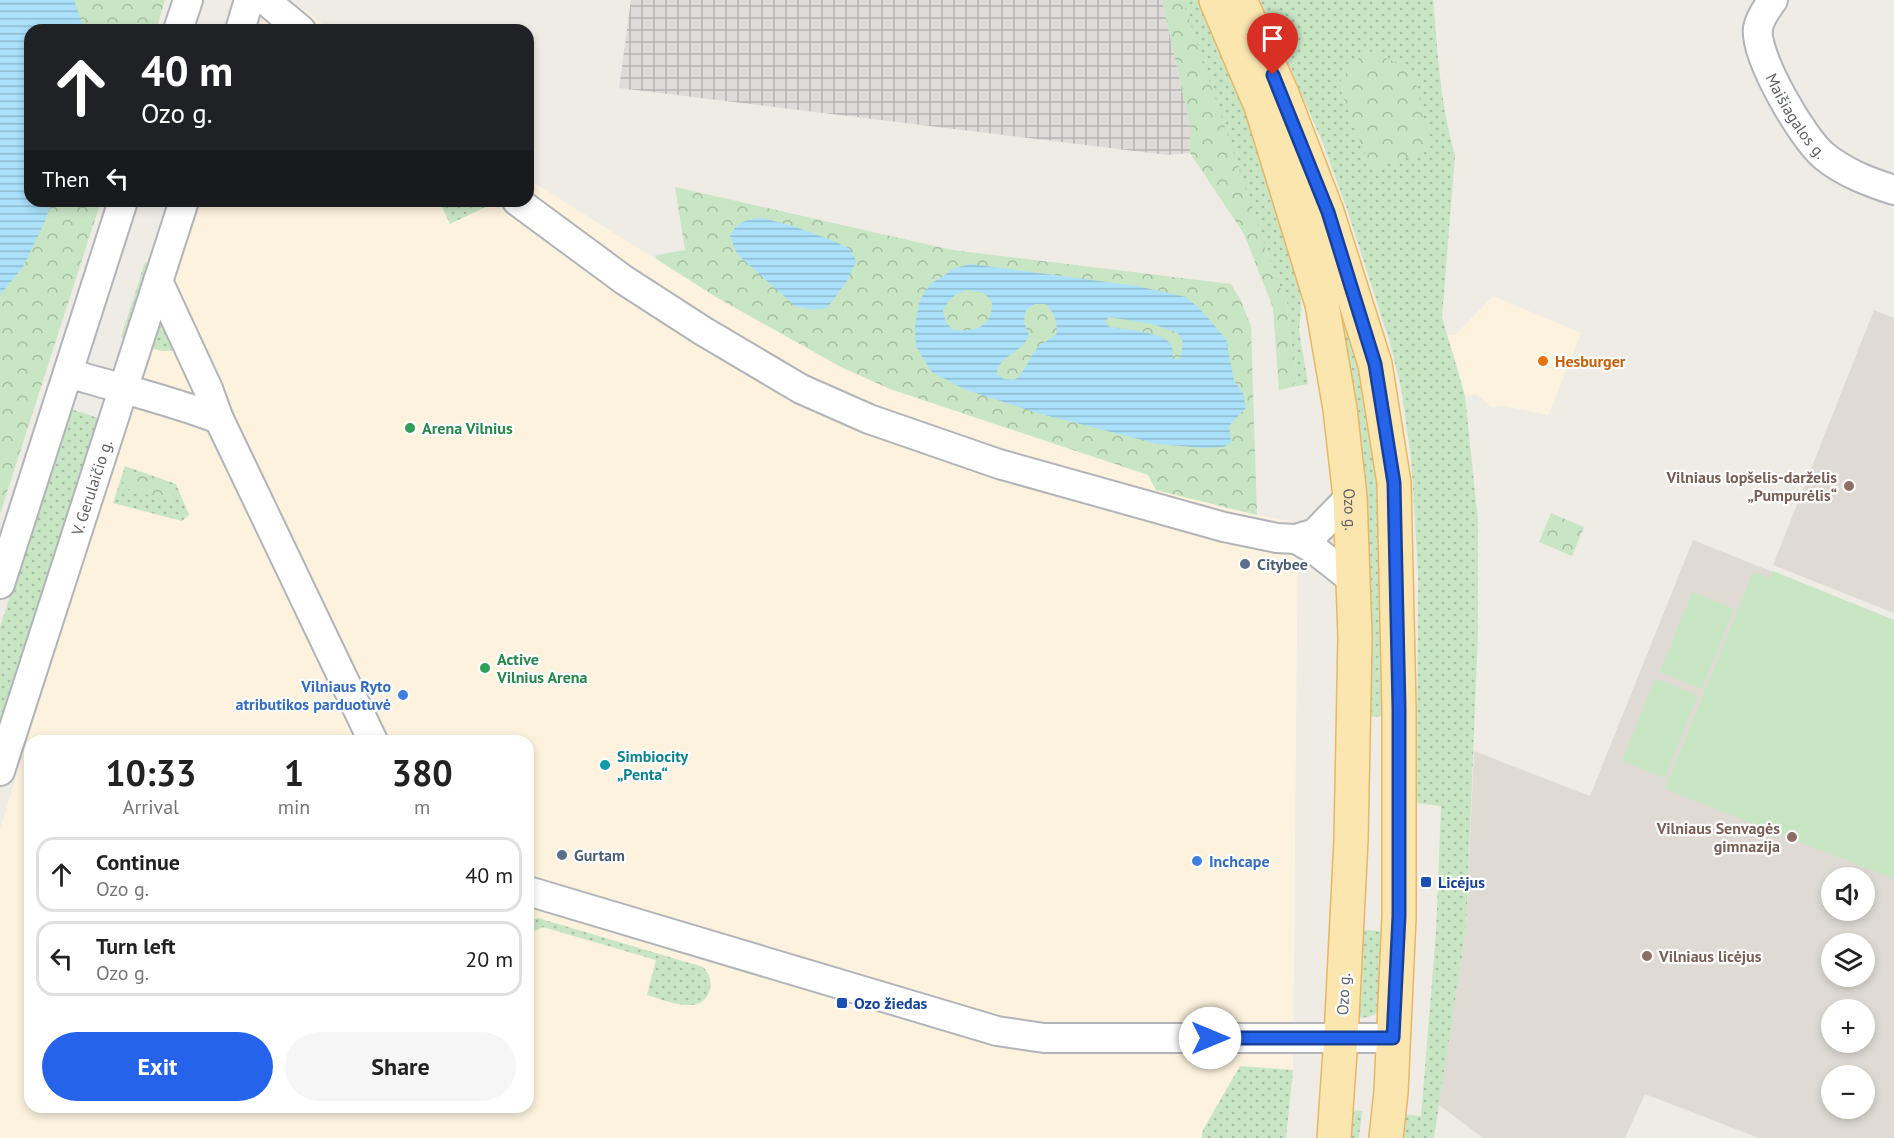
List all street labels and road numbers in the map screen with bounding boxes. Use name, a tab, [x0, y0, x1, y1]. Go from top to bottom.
street label: Maišiagalos g.	[1762, 70, 1830, 163]
street label: V. Gerulaičio g.	[66, 437, 116, 539]
street label: Ozo g.	[1339, 487, 1361, 531]
street label: Ozo g.	[1332, 972, 1354, 1016]

